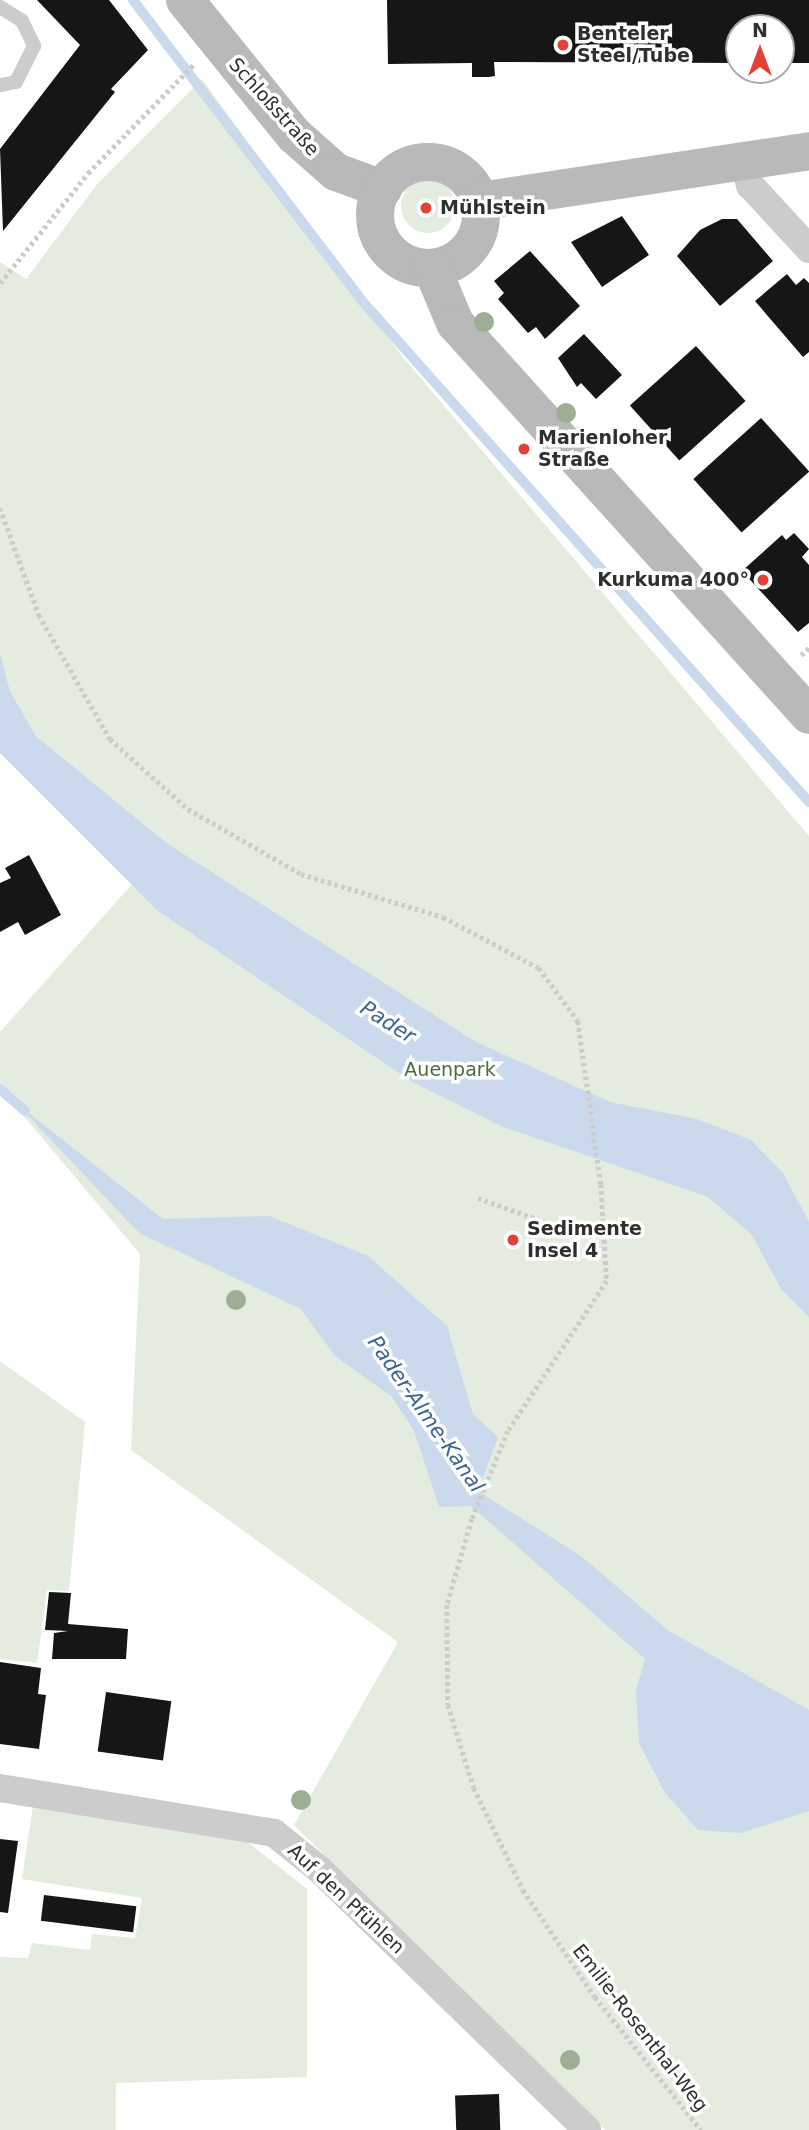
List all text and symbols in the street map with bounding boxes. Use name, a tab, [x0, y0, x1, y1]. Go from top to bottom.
north arrow	[725, 14, 795, 84]
text: N	[752, 19, 768, 41]
place label: Benteler Steel/Tube	[577, 23, 690, 67]
marker: Benteler Steel/Tube	[555, 37, 571, 53]
street label: Schloßstraße	[224, 53, 324, 161]
place label: Mühlstein	[440, 197, 546, 219]
marker: Mühlstein	[418, 200, 434, 216]
place label: Marienloher Straße	[538, 427, 667, 471]
marker: Marienloher Straße	[516, 441, 532, 457]
place label: Kurkuma 400°	[597, 569, 749, 591]
marker: Kurkuma 400°	[755, 572, 771, 588]
water label: Pader	[356, 995, 420, 1049]
park label: Auenpark	[404, 1059, 496, 1081]
place label: Sedimente Insel 4	[527, 1218, 642, 1262]
marker: Sedimente Insel 4	[505, 1232, 521, 1248]
water label: Pader-Alme-Kanal	[362, 1331, 490, 1497]
street label: Auf den Pfühlen	[283, 1839, 409, 1959]
street label: Emilie-Rosenthal-Weg	[567, 1940, 713, 2116]

